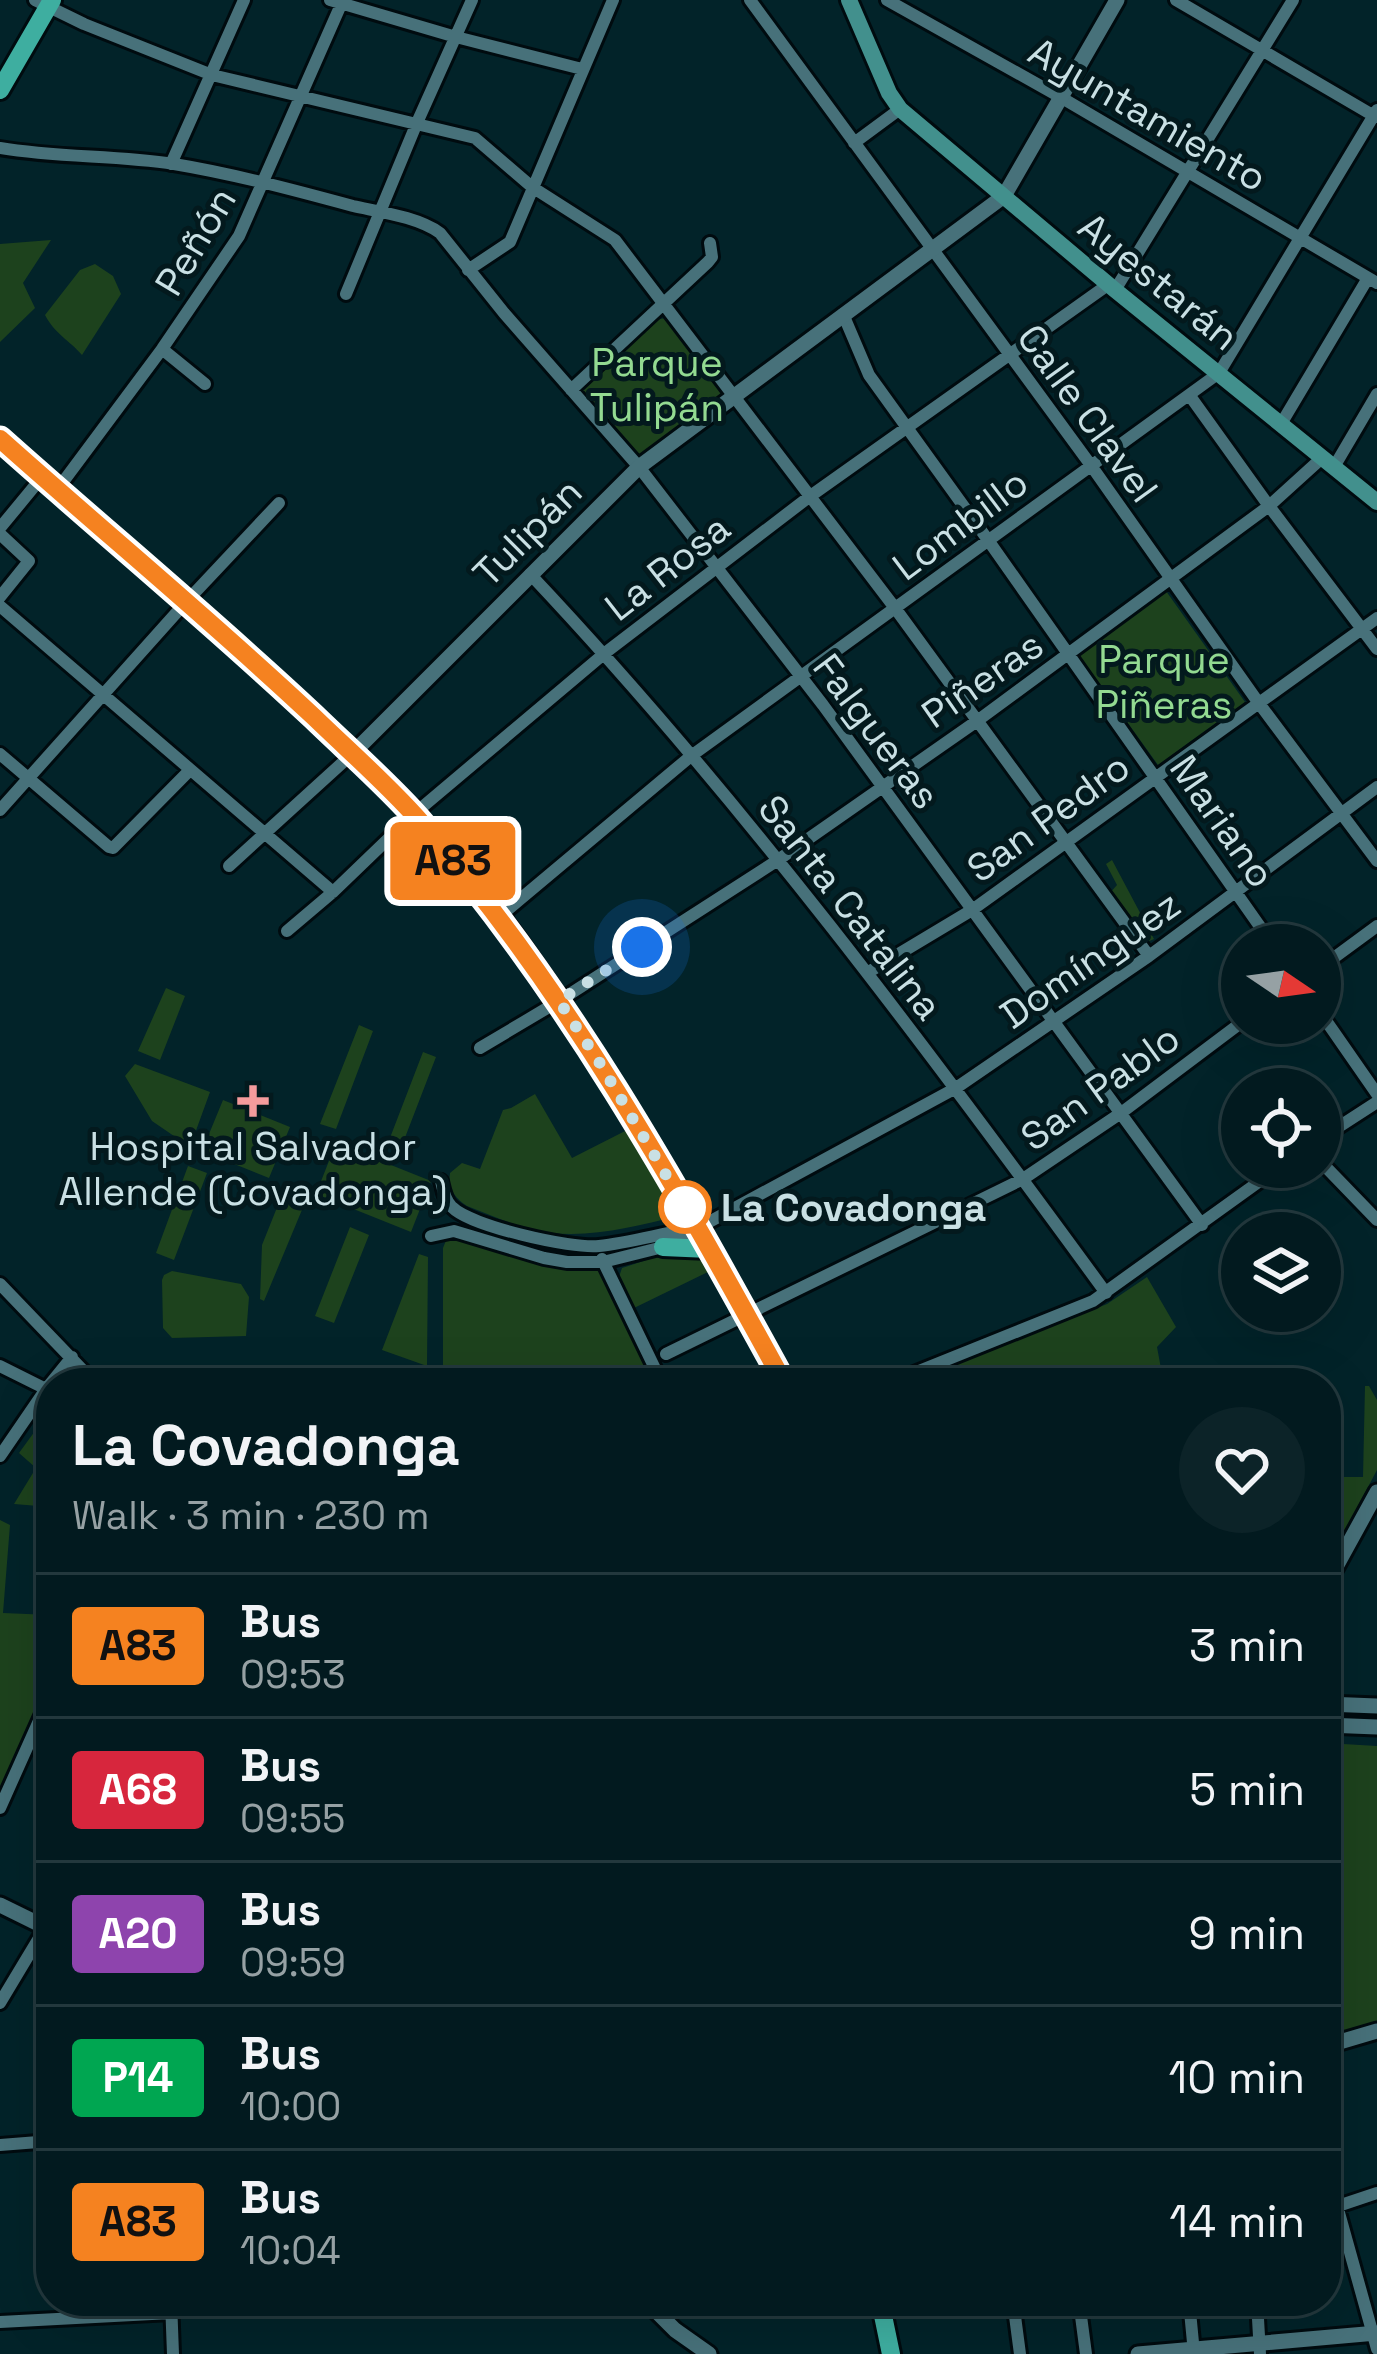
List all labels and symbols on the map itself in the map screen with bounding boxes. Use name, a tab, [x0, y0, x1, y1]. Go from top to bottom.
street label: Ayuntamiento	[1020, 27, 1276, 202]
street label: Peñón	[144, 178, 247, 304]
street label: Ayestarán	[1069, 202, 1249, 361]
street label: Calle Clavel	[1006, 315, 1169, 512]
park label: Parque Tulipán	[590, 338, 724, 432]
street label: Lombillo	[883, 458, 1038, 591]
street label: Tulipán	[463, 468, 592, 597]
street label: La Rosa	[595, 503, 740, 631]
street label: Piñeras	[912, 620, 1052, 739]
park label: Parque Piñeras	[1096, 635, 1232, 729]
street label: Falgueras	[802, 644, 951, 819]
street label: San Pedro	[957, 742, 1139, 893]
street label: Mariano	[1159, 745, 1286, 897]
street label: Santa Catalina	[748, 785, 954, 1030]
line badge: A83	[384, 822, 522, 900]
street label: Domínguez	[991, 880, 1190, 1039]
your location	[612, 917, 672, 977]
north arrow	[1221, 924, 1341, 1044]
street label: San Pablo	[1011, 1013, 1189, 1161]
marker: Hospital Salvador Allende (Covadonga)	[237, 1085, 269, 1117]
place label: Hospital Salvador Allende (Covadonga)	[59, 1122, 447, 1216]
marker: La Covadonga	[660, 1182, 710, 1232]
place label: La Covadonga	[721, 1183, 986, 1232]

